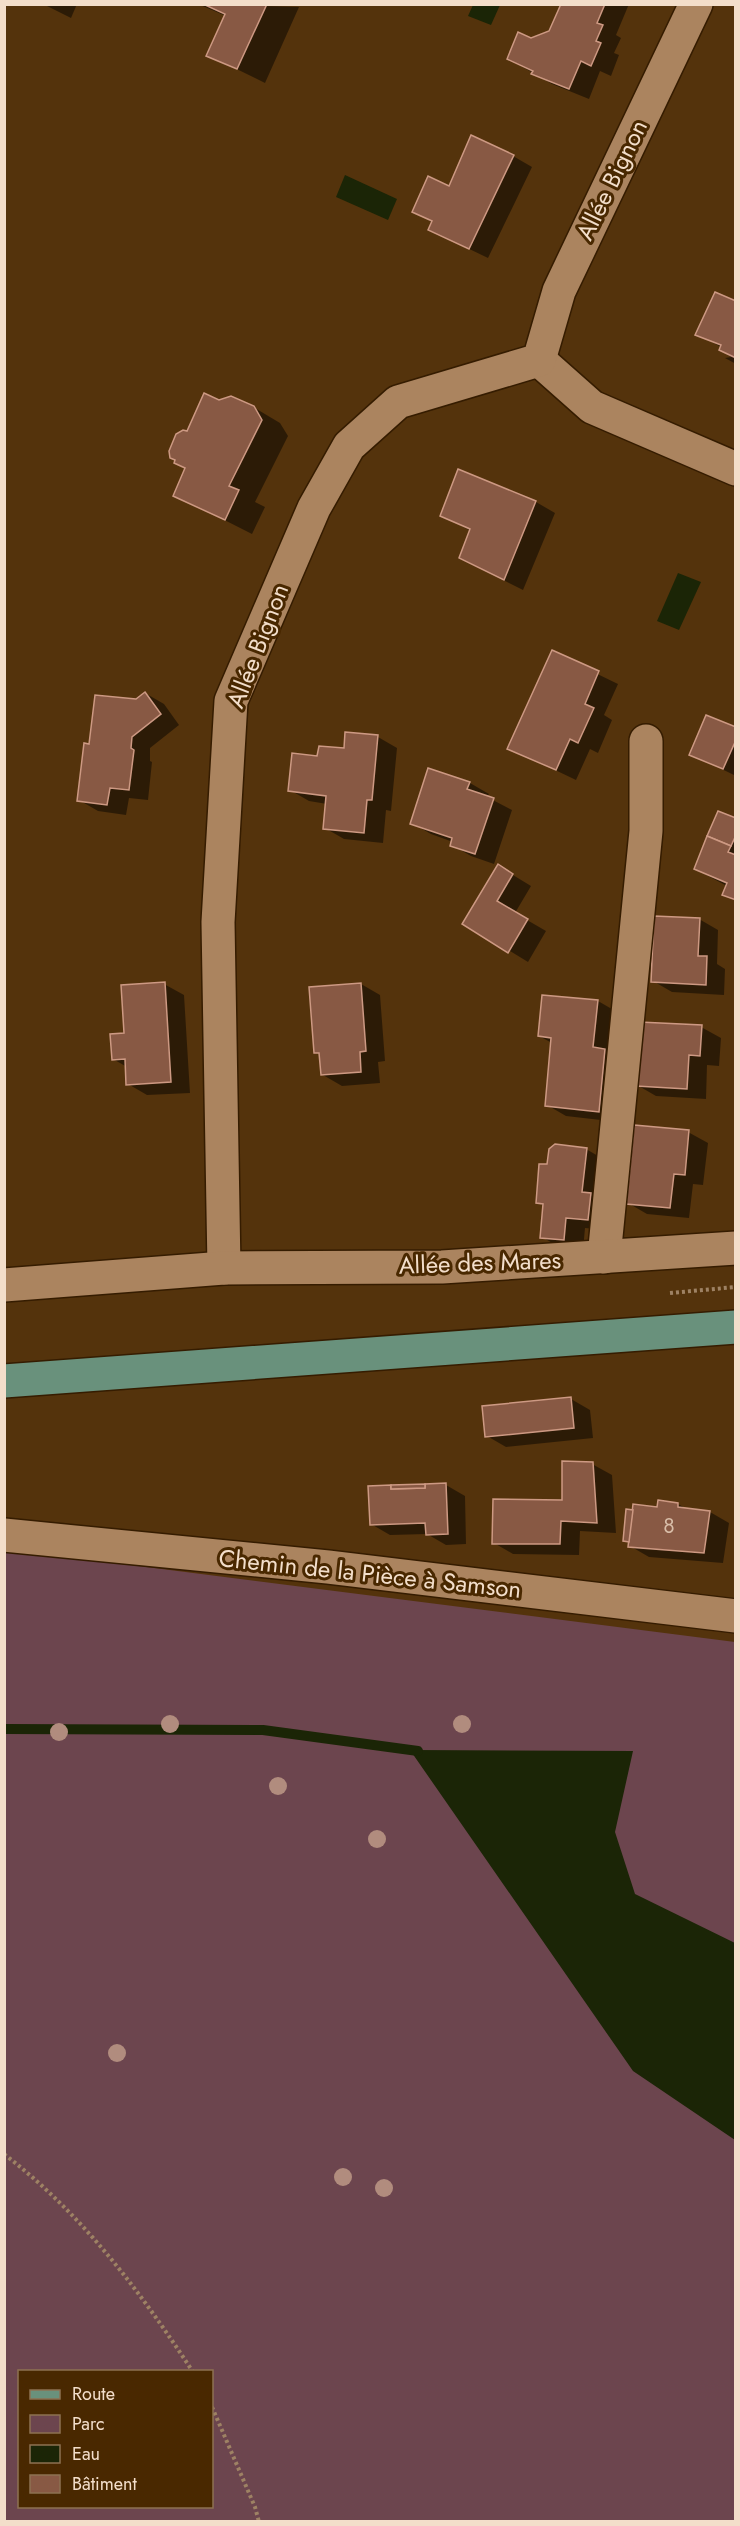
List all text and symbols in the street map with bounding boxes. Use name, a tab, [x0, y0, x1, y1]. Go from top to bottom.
street label: Allée Bignon	[567, 113, 656, 246]
street label: Allée Bignon	[218, 579, 297, 713]
street label: Allée des Mares	[398, 1242, 562, 1283]
house number: 8	[663, 1511, 675, 1541]
street label: Chemin de la Pièce à Samson	[217, 1540, 523, 1607]
legend	[18, 2370, 213, 2508]
text: Route	[72, 2381, 115, 2407]
text: Parc	[72, 2411, 105, 2437]
text: Eau	[72, 2441, 100, 2467]
text: Bâtiment	[72, 2471, 138, 2497]

